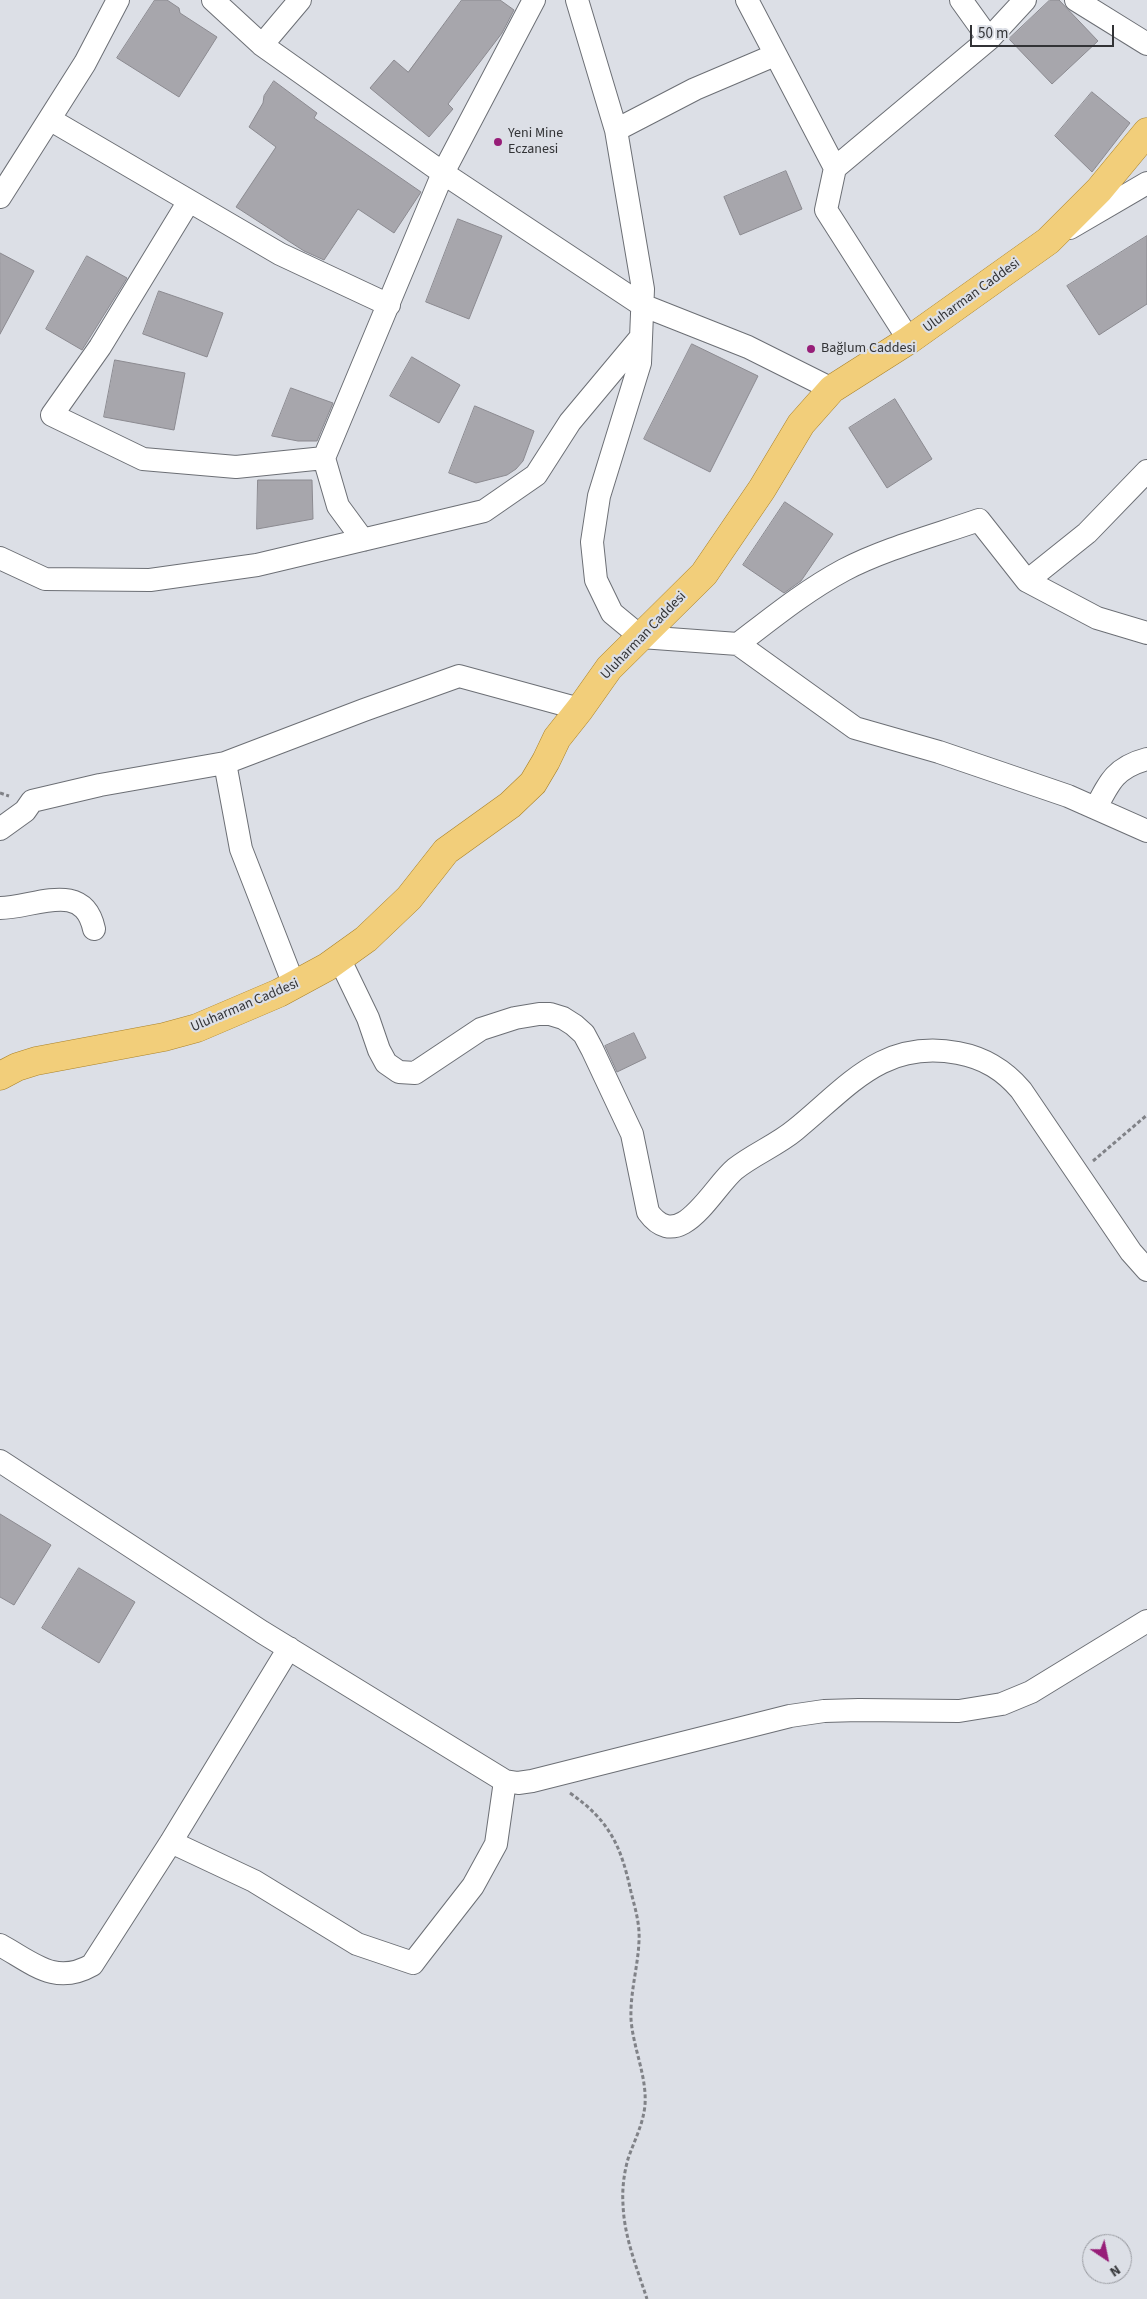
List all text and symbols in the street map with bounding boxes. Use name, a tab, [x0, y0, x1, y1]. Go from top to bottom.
scale bar	[972, 15, 1116, 47]
text: 50 m	[978, 23, 1008, 44]
place label: Yeni Mine Eczanesi	[508, 126, 563, 158]
marker: Yeni Mine Eczanesi	[492, 136, 504, 148]
street label: Uluharman Caddesi	[920, 255, 1024, 337]
place label: Bağlum Caddesi	[821, 341, 916, 357]
marker: Bağlum Caddesi	[805, 343, 817, 355]
street label: Uluharman Caddesi	[598, 589, 690, 683]
street label: Uluharman Caddesi	[188, 976, 302, 1036]
north arrow	[1082, 2234, 1132, 2284]
text: N	[1105, 2260, 1124, 2282]

